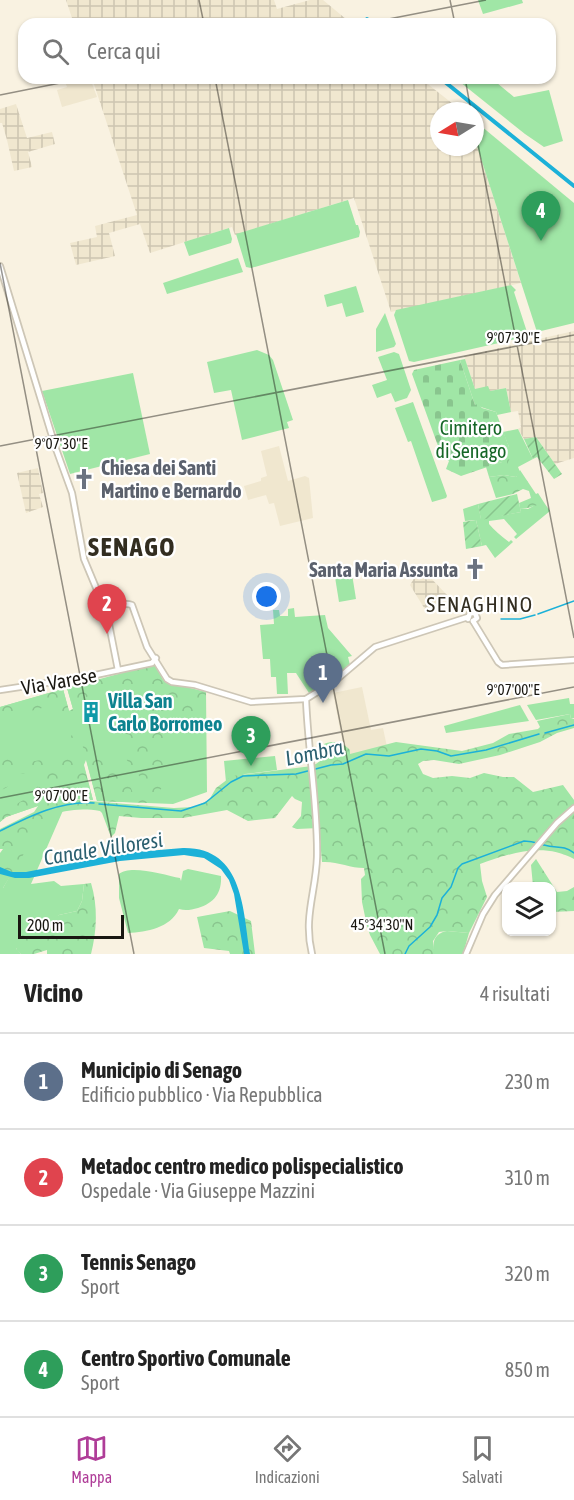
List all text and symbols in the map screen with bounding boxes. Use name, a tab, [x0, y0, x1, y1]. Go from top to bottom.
search box	[18, 18, 556, 84]
icon: search	[39, 35, 72, 68]
text: Cerca qui	[87, 38, 161, 64]
north arrow	[430, 102, 484, 156]
pin: 4	[522, 192, 560, 241]
text: 9°07'30"E	[486, 329, 540, 346]
park label: Cimitero di Senago	[436, 416, 506, 462]
text: 9°07'30"E	[34, 435, 88, 452]
place label: Chiesa dei Santi Martino e Bernardo	[101, 456, 242, 502]
church icon: Chiesa dei Santi Martino e Bernardo	[72, 467, 96, 491]
district label: SENAGO	[88, 532, 176, 562]
church icon: Santa Maria Assunta	[463, 557, 487, 581]
place label: Santa Maria Assunta	[309, 558, 458, 581]
your location	[252, 582, 281, 611]
pin: 2	[88, 584, 126, 634]
district label: SENAGHINO	[426, 592, 534, 616]
pin: 1	[304, 654, 342, 703]
street label: Via Varese	[20, 663, 98, 699]
text: 9°07'00"E	[486, 681, 540, 698]
place label: Villa San Carlo Borromeo	[107, 689, 222, 735]
building icon: Villa San Carlo Borromeo	[79, 700, 103, 724]
pin: 3	[232, 716, 270, 766]
water label: Lombra	[283, 734, 345, 770]
text: 9°07'00"E	[34, 787, 88, 804]
water label: Canale Villoresi	[42, 827, 164, 869]
map controls	[502, 882, 556, 936]
button: layers	[502, 882, 556, 936]
scale bar	[18, 912, 124, 940]
text: 200 m	[27, 916, 63, 934]
text: 45°34'30"N	[351, 916, 413, 933]
text: Vicino	[24, 978, 83, 1008]
text: 4 risultati	[480, 982, 550, 1005]
text: Municipio di Senago	[81, 1057, 242, 1083]
text: 1	[39, 1070, 48, 1093]
text: 230 m	[505, 1070, 550, 1093]
text: Edificio pubblico · Via Repubblica	[81, 1083, 323, 1106]
text: Metadoc centro medico polispecialistico	[81, 1153, 404, 1179]
text: 2	[39, 1166, 48, 1189]
text: 310 m	[505, 1166, 550, 1189]
text: Ospedale · Via Giuseppe Mazzini	[81, 1179, 315, 1202]
text: Tennis Senago	[81, 1249, 196, 1275]
text: 3	[39, 1262, 48, 1285]
text: 320 m	[505, 1262, 550, 1285]
text: Sport	[81, 1275, 120, 1298]
text: Centro Sportivo Comunale	[81, 1345, 291, 1371]
text: 4	[39, 1358, 48, 1381]
text: 850 m	[505, 1358, 550, 1381]
text: Sport	[81, 1371, 120, 1394]
tab: Mappa	[71, 1432, 112, 1486]
tab: Indicazioni	[255, 1432, 320, 1486]
tab: Salvati	[462, 1432, 503, 1486]

